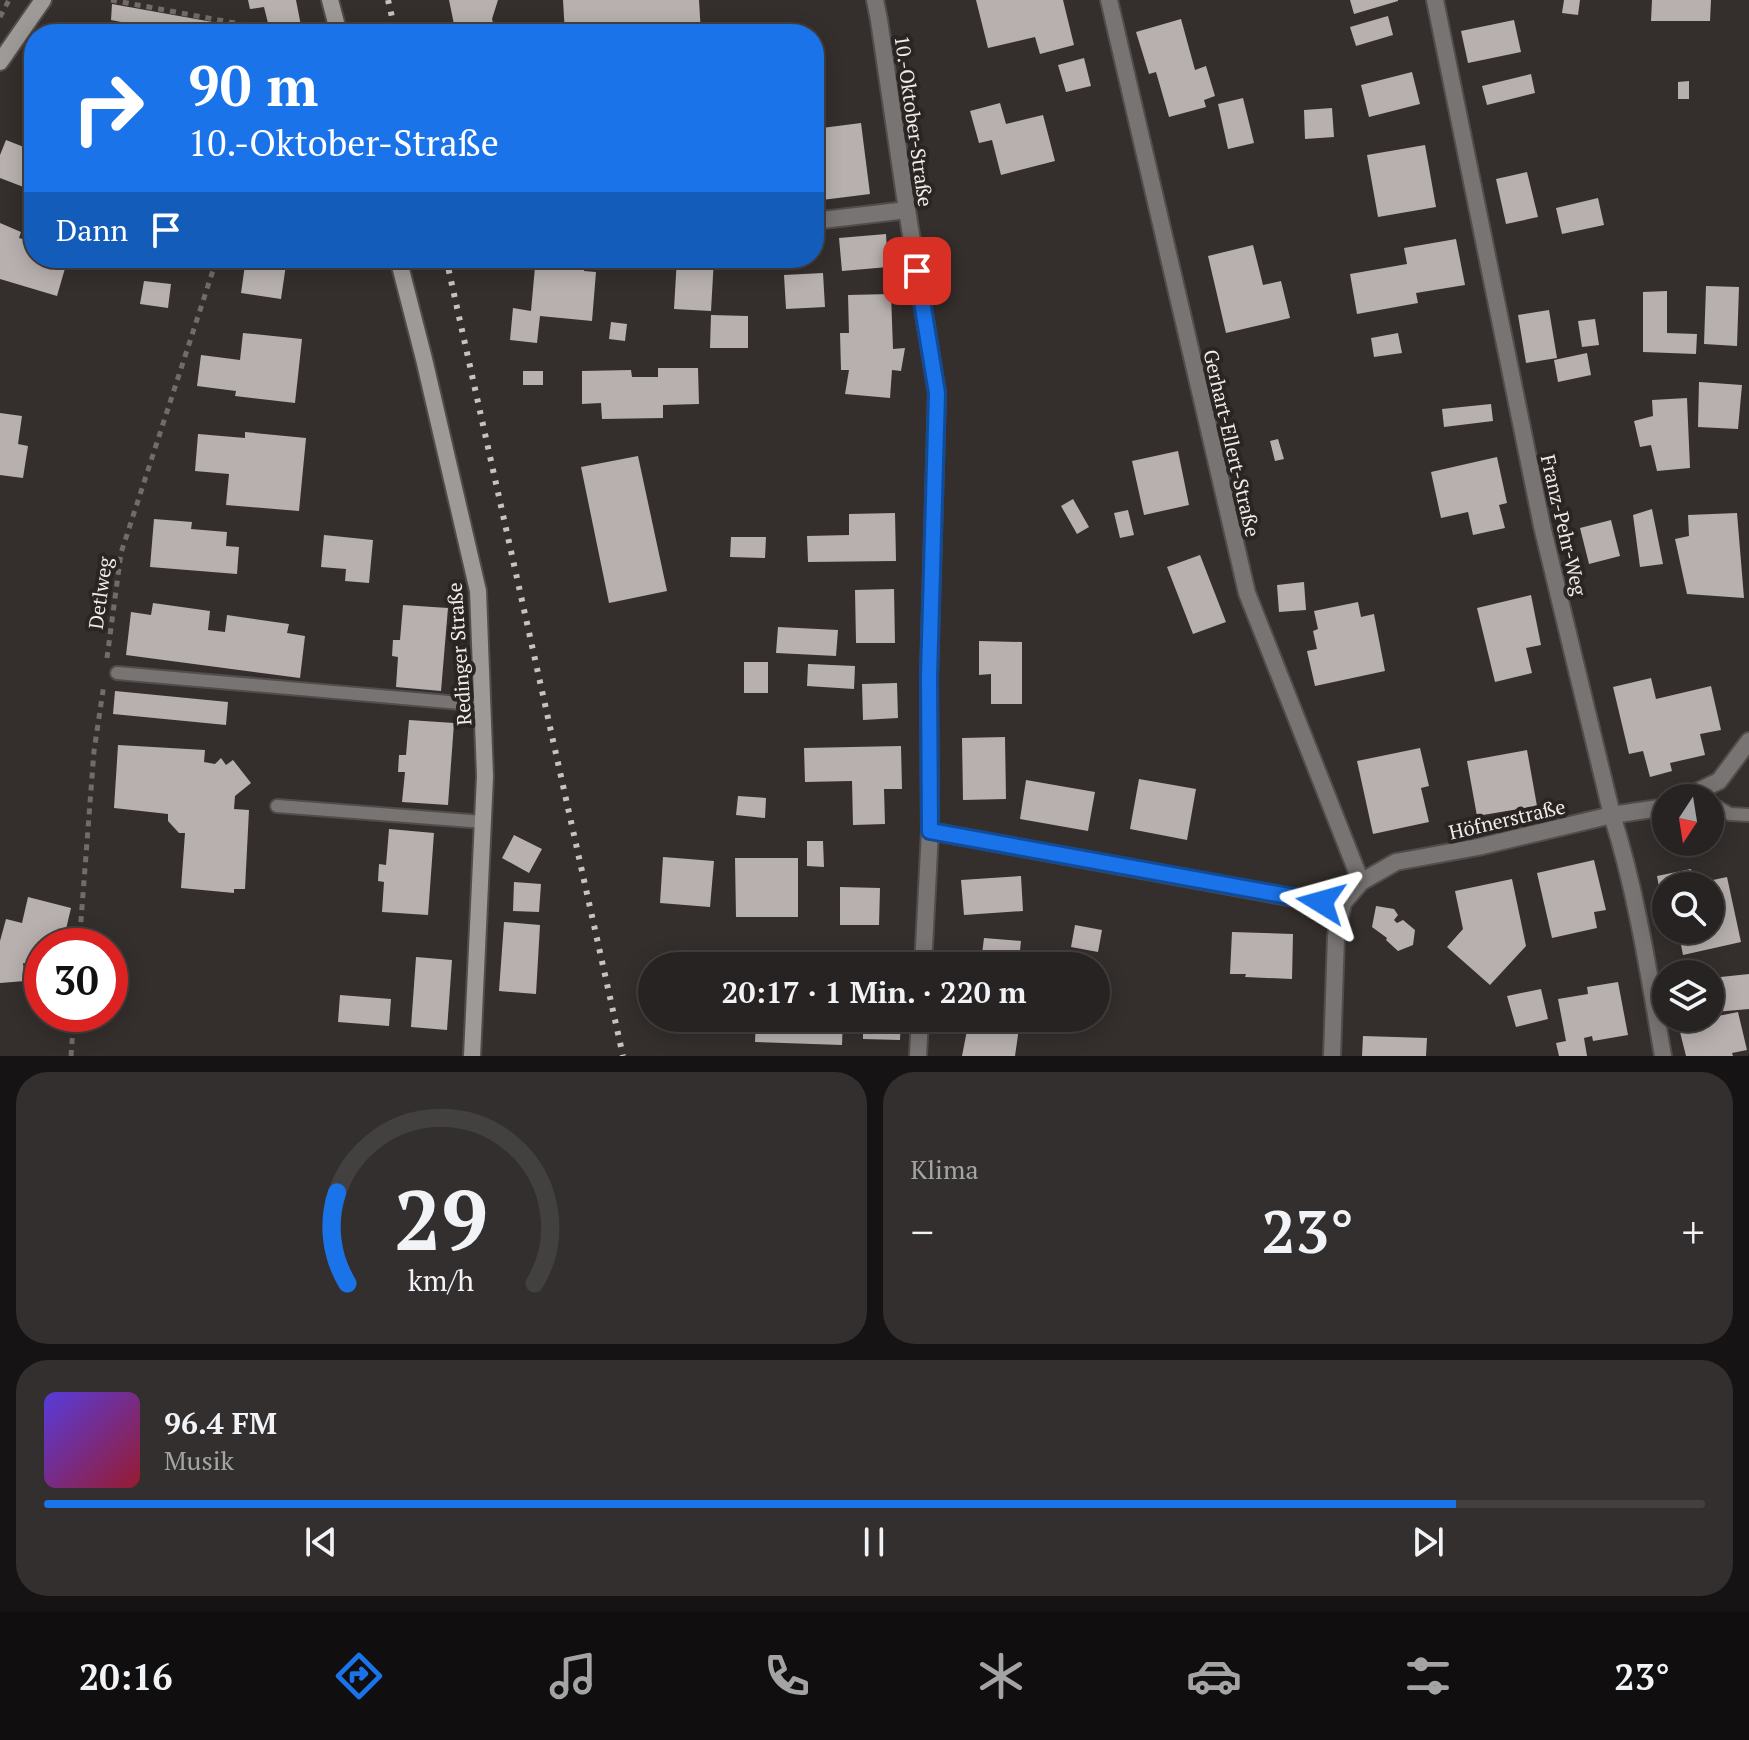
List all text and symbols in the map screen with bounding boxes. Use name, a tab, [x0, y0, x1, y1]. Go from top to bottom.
street label: 10.-Oktober-Straße	[889, 34, 939, 208]
text: 90 m	[188, 48, 318, 122]
icon: right	[56, 56, 160, 160]
text: 10.-Oktober-Straße	[188, 119, 499, 166]
icon: arrive	[144, 208, 188, 252]
text: Dann	[56, 210, 128, 250]
pin	[883, 237, 951, 305]
icon: arrive	[895, 249, 939, 293]
street label: Gerhart-Ellert-Straße	[1197, 347, 1267, 539]
street label: Franz-Pehr-Weg	[1535, 452, 1593, 599]
street label: Detlweg	[82, 555, 118, 631]
street label: Redinger Straße	[441, 582, 477, 726]
north arrow	[1652, 784, 1724, 856]
map controls	[1652, 784, 1724, 1032]
street label: Höfnerstraße	[1446, 792, 1568, 846]
position arrow	[1279, 860, 1363, 944]
button: search	[1652, 872, 1724, 944]
speed limit sign: 30	[24, 928, 128, 1032]
button: layers	[1652, 960, 1724, 1032]
text: 20:17 · 1 Min. · 220 m	[722, 972, 1026, 1012]
text: Klima	[911, 1152, 979, 1186]
text: 29	[394, 1164, 488, 1274]
text: 23°	[1261, 1191, 1354, 1270]
text: −	[911, 1202, 934, 1261]
text: +	[1682, 1202, 1705, 1261]
text: km/h	[408, 1261, 474, 1299]
text: 96.4 FM	[164, 1403, 277, 1443]
text: Musik	[164, 1443, 234, 1477]
icon: previous	[299, 1520, 343, 1564]
icon: pause	[852, 1520, 896, 1564]
icon: next	[1406, 1520, 1450, 1564]
icon: directions	[331, 1648, 387, 1704]
icon: music	[545, 1648, 601, 1704]
icon: phone	[759, 1648, 815, 1704]
icon: climate	[973, 1648, 1029, 1704]
icon: car	[1186, 1648, 1242, 1704]
icon: filters	[1400, 1648, 1456, 1704]
text: 20:16	[79, 1653, 173, 1700]
text: 23°	[1614, 1653, 1670, 1700]

